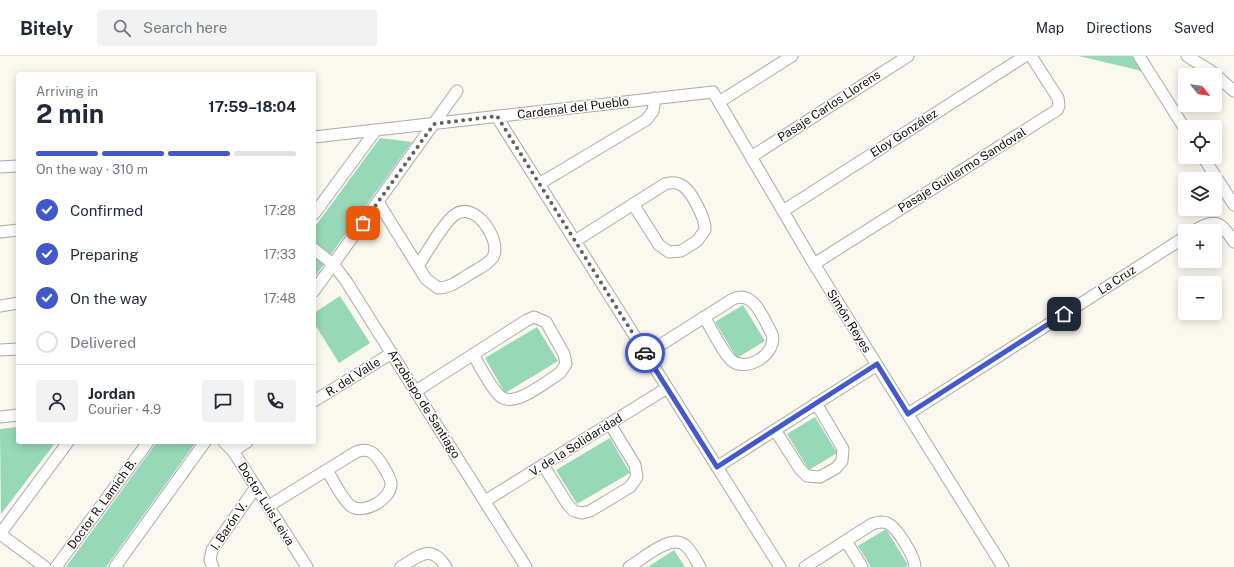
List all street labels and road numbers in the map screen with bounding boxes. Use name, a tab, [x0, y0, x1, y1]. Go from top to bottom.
street label: Pasaje Carlos Llorens	[775, 68, 883, 144]
street label: Cardenal del Pueblo	[516, 94, 630, 122]
street label: Eloy González	[868, 106, 940, 160]
street label: Pasaje Guillermo Sandoval	[895, 125, 1029, 215]
street label: La Cruz	[1096, 263, 1139, 297]
street label: Simón Reyes	[824, 287, 874, 355]
street label: Arzobispo de Santiago	[385, 347, 463, 461]
street label: R. del Valle	[323, 355, 383, 399]
street label: V. de la Solidaridad	[527, 411, 625, 479]
street label: Doctor R. Lamich B.	[65, 456, 139, 552]
street label: Doctor Luis Leiva	[235, 460, 297, 548]
street label: I. Barón V.	[208, 499, 250, 553]

